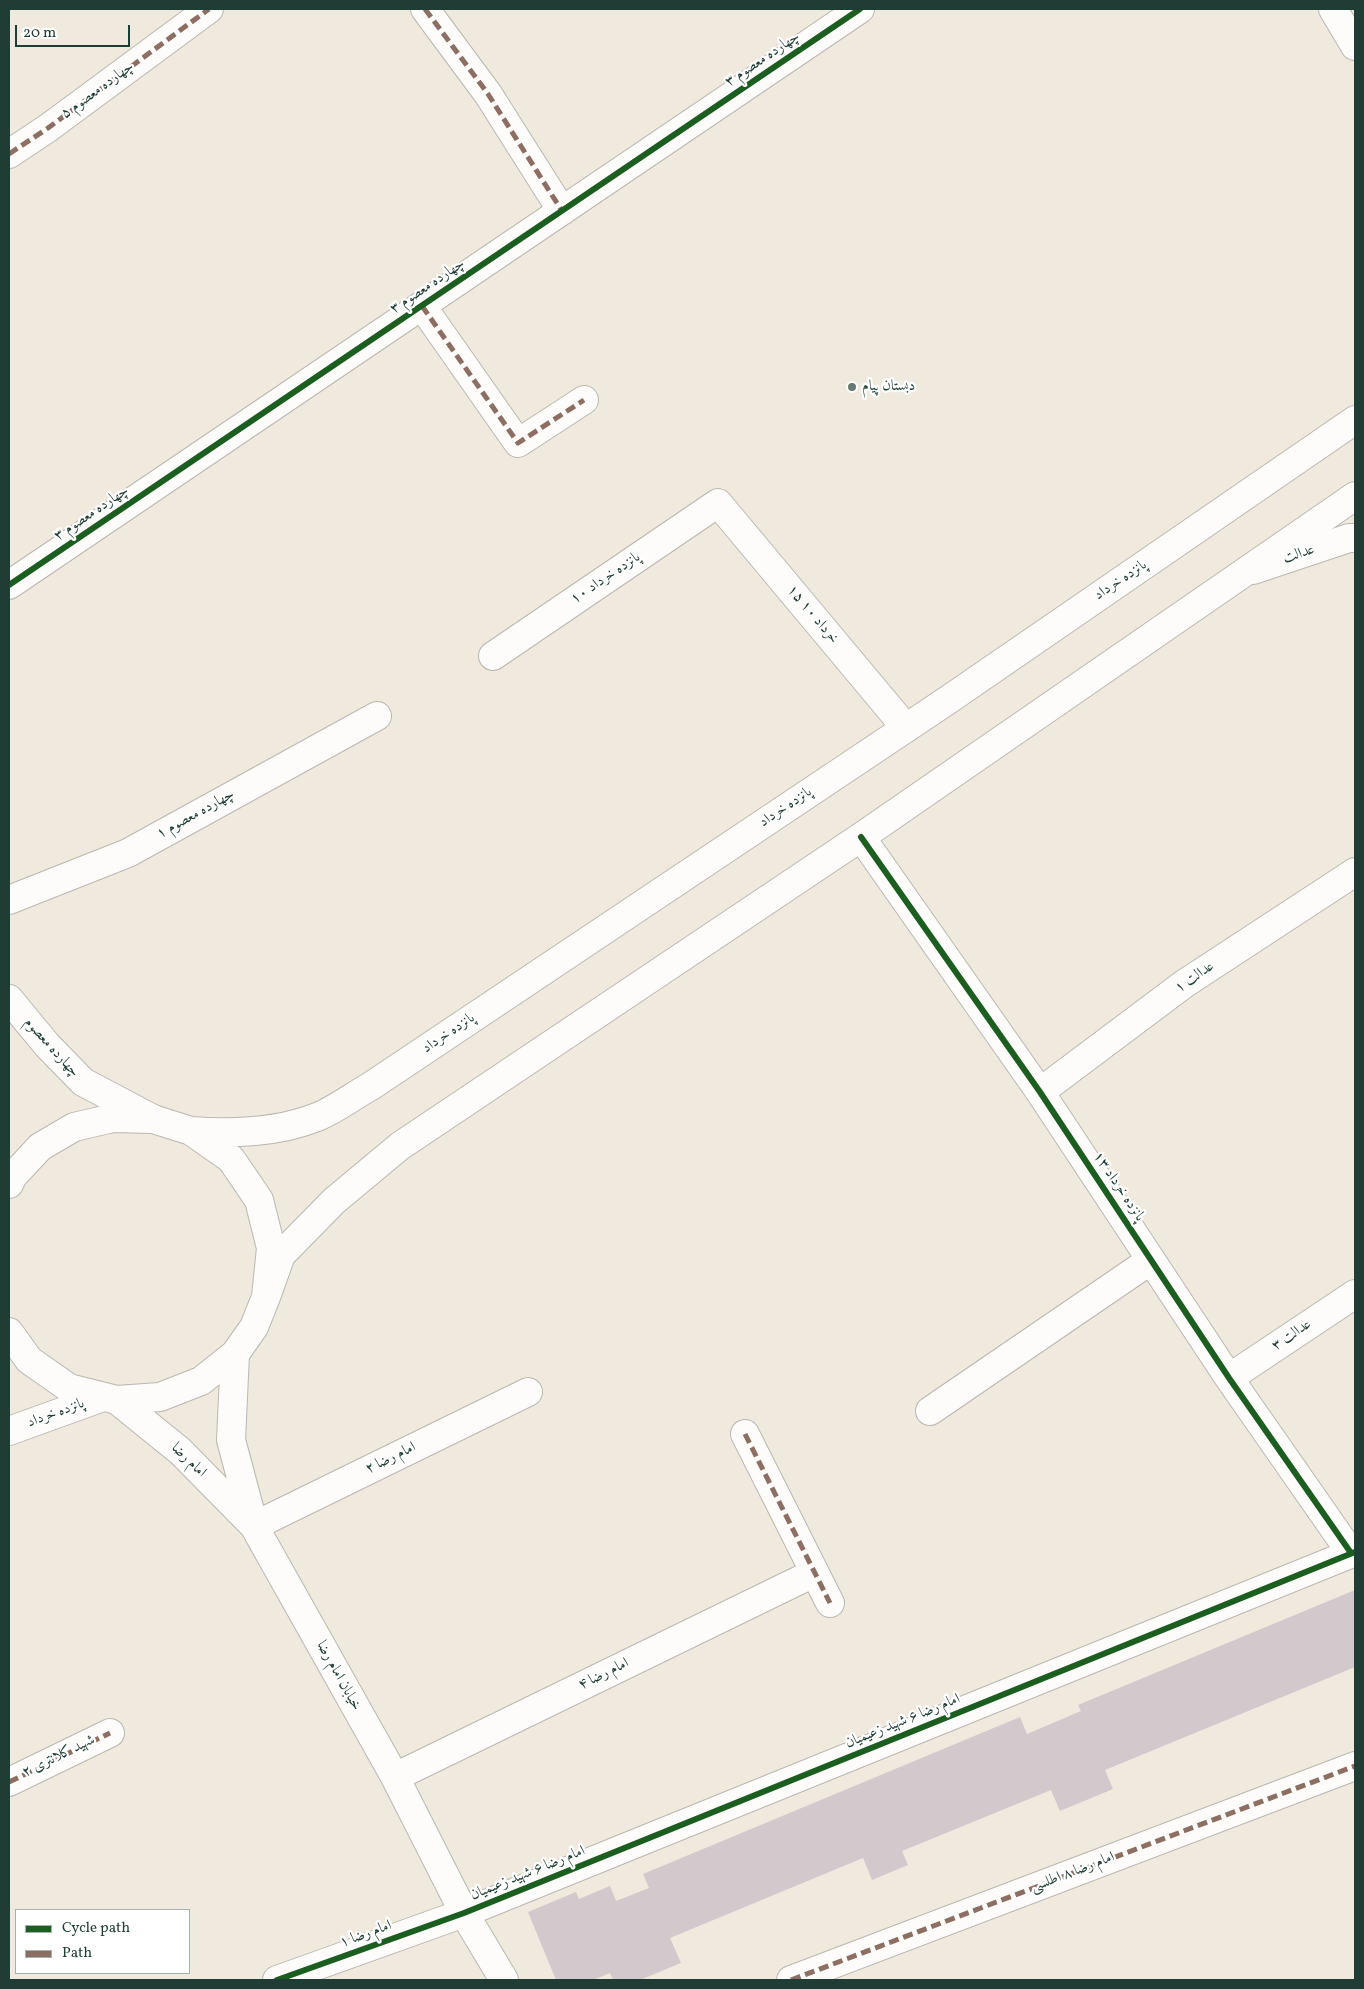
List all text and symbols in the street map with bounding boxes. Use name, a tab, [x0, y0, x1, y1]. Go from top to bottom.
scale bar	[18, 15, 132, 47]
text: 20 m	[23, 23, 56, 44]
street label: چهارده معصوم ۳	[722, 28, 804, 92]
street label: چهارده معصوم ۵	[58, 58, 138, 124]
street label: چهارده معصوم ۳	[387, 255, 469, 319]
place label: دبستان پیام	[862, 378, 915, 396]
marker: دبستان پیام	[846, 381, 858, 393]
street label: چهارده معصوم ۳	[51, 482, 133, 546]
street label: عدالت	[1281, 541, 1317, 569]
street label: پانزده خرداد ۱۰	[568, 549, 644, 609]
street label: پانزده خرداد	[1091, 557, 1151, 605]
street label: ۱۵ خرداد ۱۰	[782, 582, 842, 648]
street label: پانزده خرداد	[756, 784, 816, 832]
street label: چهارده معصوم ۱	[154, 786, 238, 844]
street label: عدالت ۱	[1172, 958, 1218, 998]
street label: پانزده خرداد	[419, 1010, 479, 1058]
street label: چهارده معصوم	[19, 1014, 83, 1082]
street label: پانزده خرداد ۱۳	[1088, 1149, 1148, 1225]
street label: عدالت ۳	[1269, 1316, 1315, 1356]
street label: پانزده خرداد	[25, 1395, 87, 1433]
street label: امام رضا ۲	[363, 1439, 419, 1479]
street label: امام رضا	[167, 1440, 209, 1482]
street label: خیابان امام رضا	[311, 1638, 365, 1714]
street label: امام رضا ۴	[576, 1655, 632, 1695]
street label: امام رضا ۶ شهید زعیمیان	[843, 1691, 963, 1753]
street label: شهید کلانتری ۲	[20, 1732, 98, 1782]
street label: امام رضا ۶ شهید زعیمیان	[468, 1843, 588, 1905]
street label: امام رضا ۸ اطلسی	[1029, 1849, 1117, 1897]
legend	[15, 1909, 190, 1974]
street label: امام رضا ۱	[338, 1917, 394, 1953]
text: Cycle path	[62, 1918, 130, 1939]
text: Path	[62, 1943, 92, 1964]

